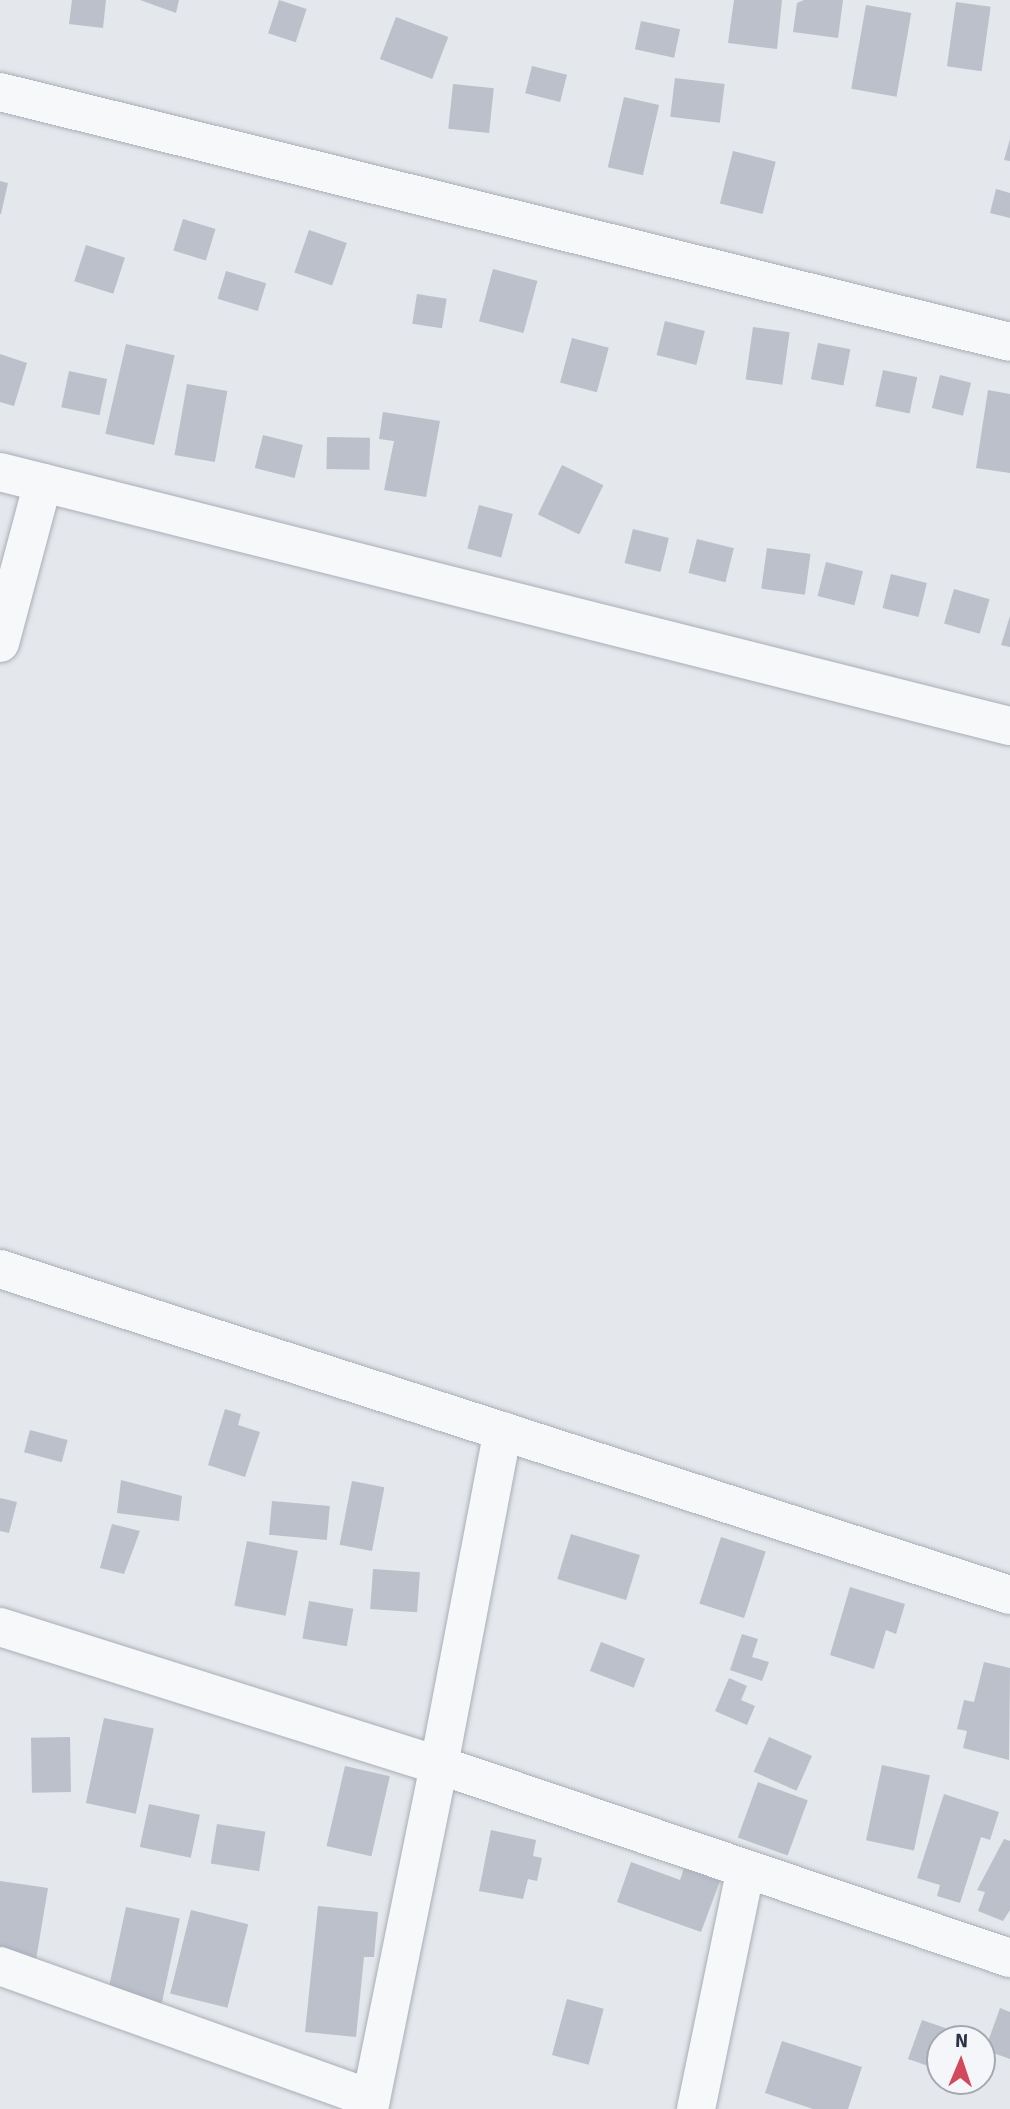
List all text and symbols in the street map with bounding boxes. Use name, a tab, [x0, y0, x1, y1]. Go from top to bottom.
north arrow	[926, 2025, 996, 2095]
text: N	[955, 2029, 969, 2053]

